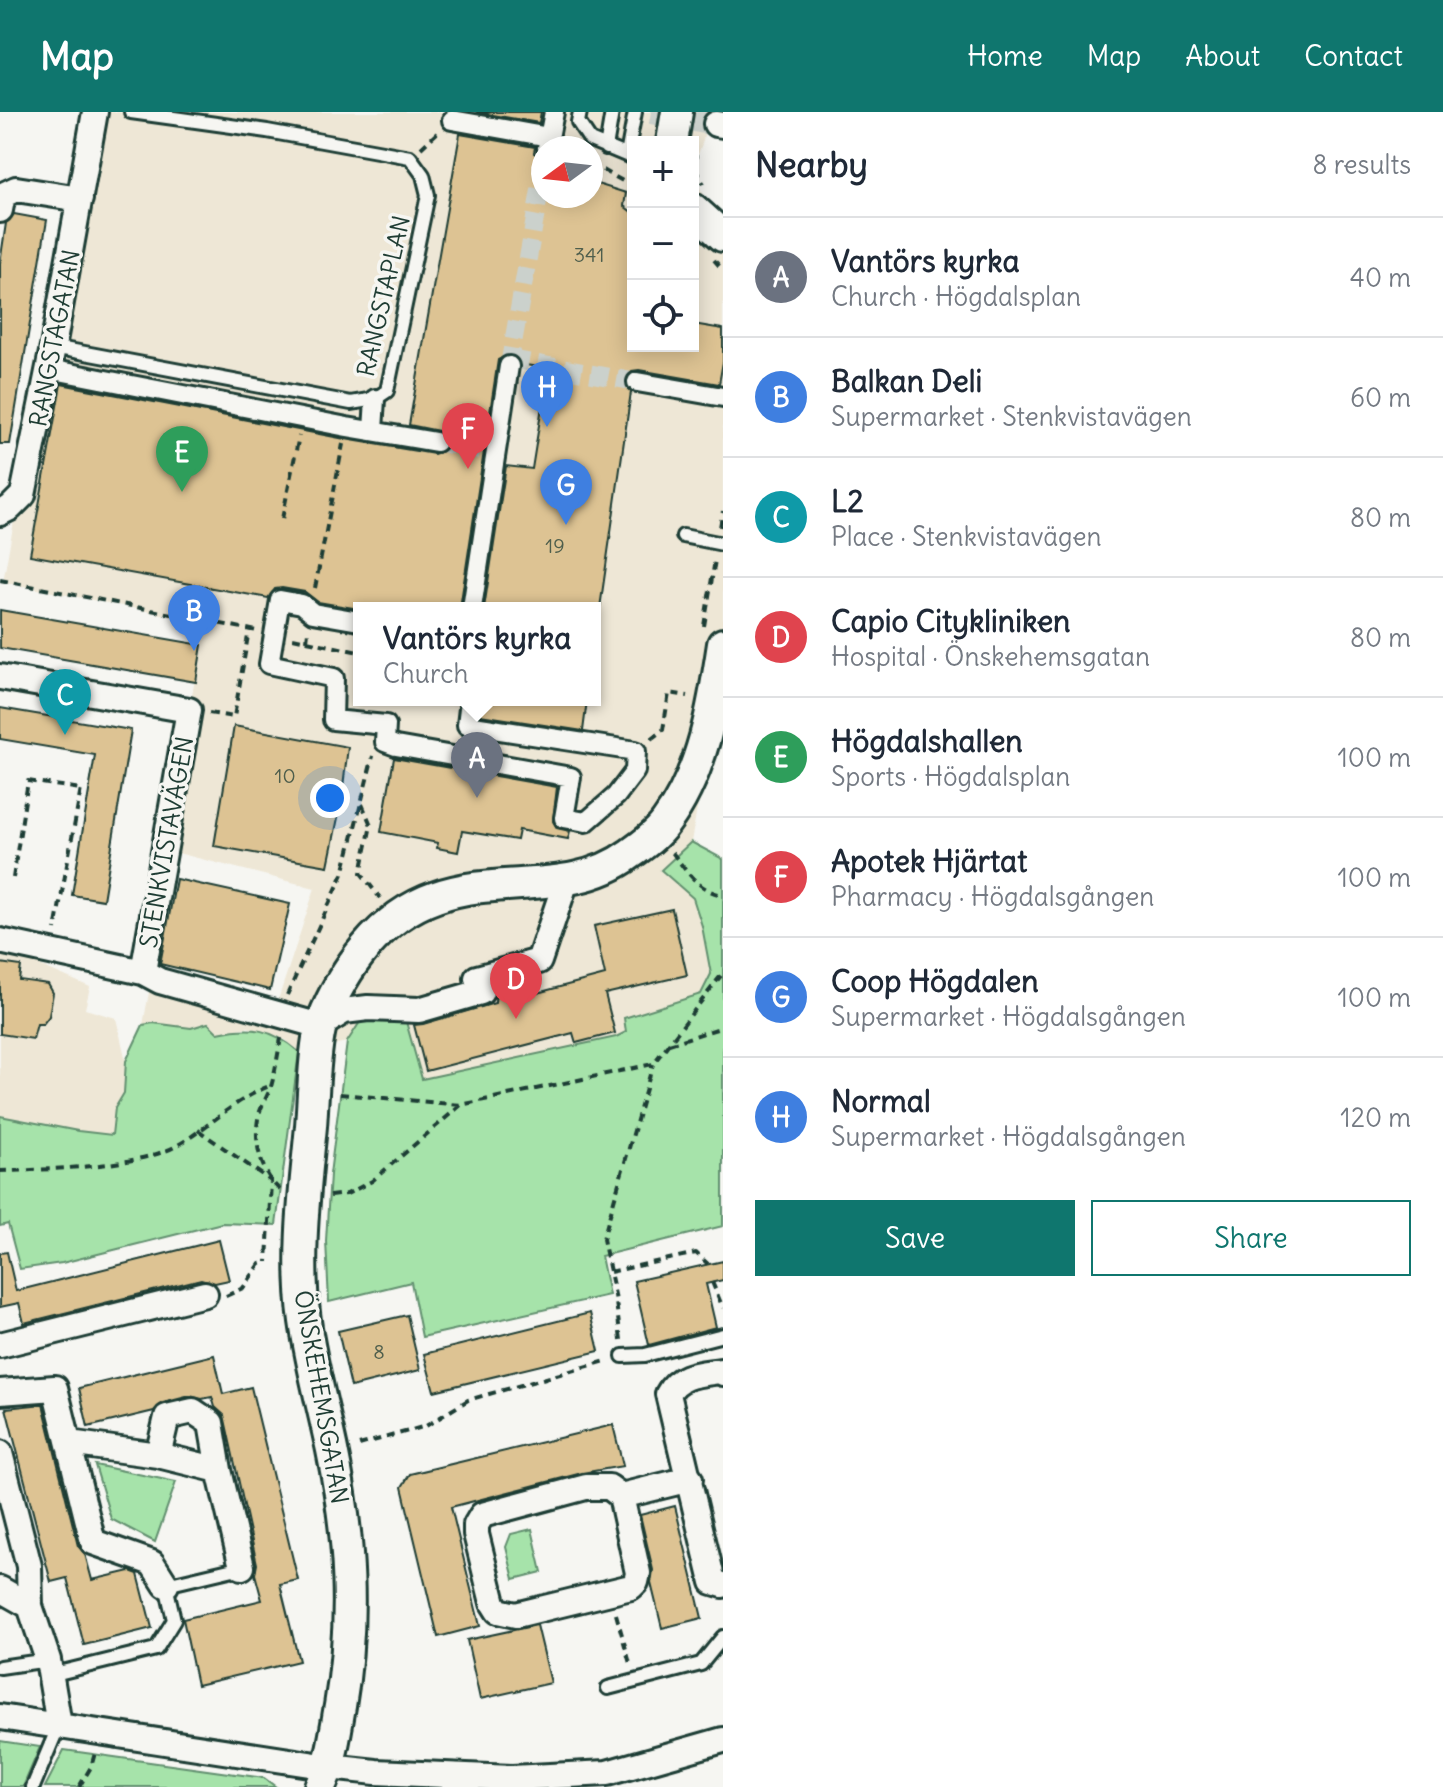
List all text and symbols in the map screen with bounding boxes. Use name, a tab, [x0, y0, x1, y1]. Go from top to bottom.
text: Map	[40, 33, 114, 80]
text: Home	[967, 38, 1043, 74]
text: Map	[1087, 38, 1141, 74]
text: About	[1185, 38, 1260, 74]
text: Contact	[1304, 38, 1403, 74]
north arrow	[531, 136, 603, 208]
map controls	[627, 136, 699, 352]
button: +	[627, 136, 699, 208]
text: Nearby	[755, 143, 868, 186]
text: 8 results	[1313, 148, 1411, 181]
button: −	[627, 208, 699, 280]
street label: RANGSTAPLAN	[350, 213, 416, 379]
house number: 341	[574, 242, 604, 267]
text: Vantörs kyrka	[831, 242, 1020, 280]
street label: RANGSTAGATAN	[22, 247, 86, 429]
text: A	[773, 261, 789, 294]
text: 40 m	[1350, 261, 1411, 294]
button: locate	[627, 280, 699, 352]
text: Church · Högdalsplan	[831, 280, 1081, 313]
pin: H	[521, 361, 573, 427]
text: Balkan Deli	[831, 362, 982, 400]
text: B	[772, 381, 790, 414]
text: 60 m	[1350, 381, 1411, 414]
text: Supermarket · Stenkvistavägen	[831, 400, 1192, 433]
pin: F	[442, 403, 494, 469]
pin: E	[156, 426, 208, 492]
pin: G	[540, 459, 592, 525]
text: L2	[831, 482, 864, 520]
text: C	[772, 501, 790, 534]
text: 80 m	[1350, 501, 1411, 534]
text: Place · Stenkvistavägen	[831, 520, 1102, 553]
house number: 19	[545, 533, 565, 558]
pin: B	[168, 585, 220, 651]
popup	[353, 602, 601, 706]
text: Capio Citykliniken	[831, 602, 1071, 640]
text: Vantörs kyrka	[383, 619, 571, 657]
text: D	[772, 621, 790, 654]
text: 80 m	[1350, 621, 1411, 654]
text: Hospital · Önskehemsgatan	[831, 640, 1150, 673]
text: Church	[383, 657, 469, 690]
pin: C	[39, 669, 91, 735]
text: Högdalshallen	[831, 722, 1023, 760]
pin: A	[451, 732, 503, 798]
street label: STENKVISTAVÄGEN	[133, 734, 199, 950]
text: E	[773, 741, 789, 774]
text: 100 m	[1337, 741, 1411, 774]
text: Sports · Högdalsplan	[831, 760, 1070, 793]
house number: 10	[274, 763, 296, 788]
your location	[310, 778, 350, 818]
text: Apotek Hjärtat	[831, 842, 1027, 880]
text: F	[774, 861, 788, 894]
text: 100 m	[1337, 861, 1411, 894]
text: Pharmacy · Högdalsgången	[831, 880, 1154, 913]
pin: D	[490, 953, 542, 1019]
text: Coop Högdalen	[831, 962, 1039, 1000]
text: G	[772, 981, 790, 1014]
text: 100 m	[1337, 981, 1411, 1014]
text: Supermarket · Högdalsgången	[831, 1000, 1186, 1033]
text: Normal	[831, 1082, 931, 1120]
text: H	[772, 1101, 790, 1134]
text: 120 m	[1340, 1101, 1411, 1134]
text: Supermarket · Högdalsgången	[831, 1120, 1186, 1153]
button: Save	[755, 1200, 1075, 1276]
button: Share	[1091, 1200, 1411, 1276]
street label: ÖNSKEHEMSGATAN	[288, 1288, 356, 1506]
house number: 8	[373, 1339, 385, 1364]

